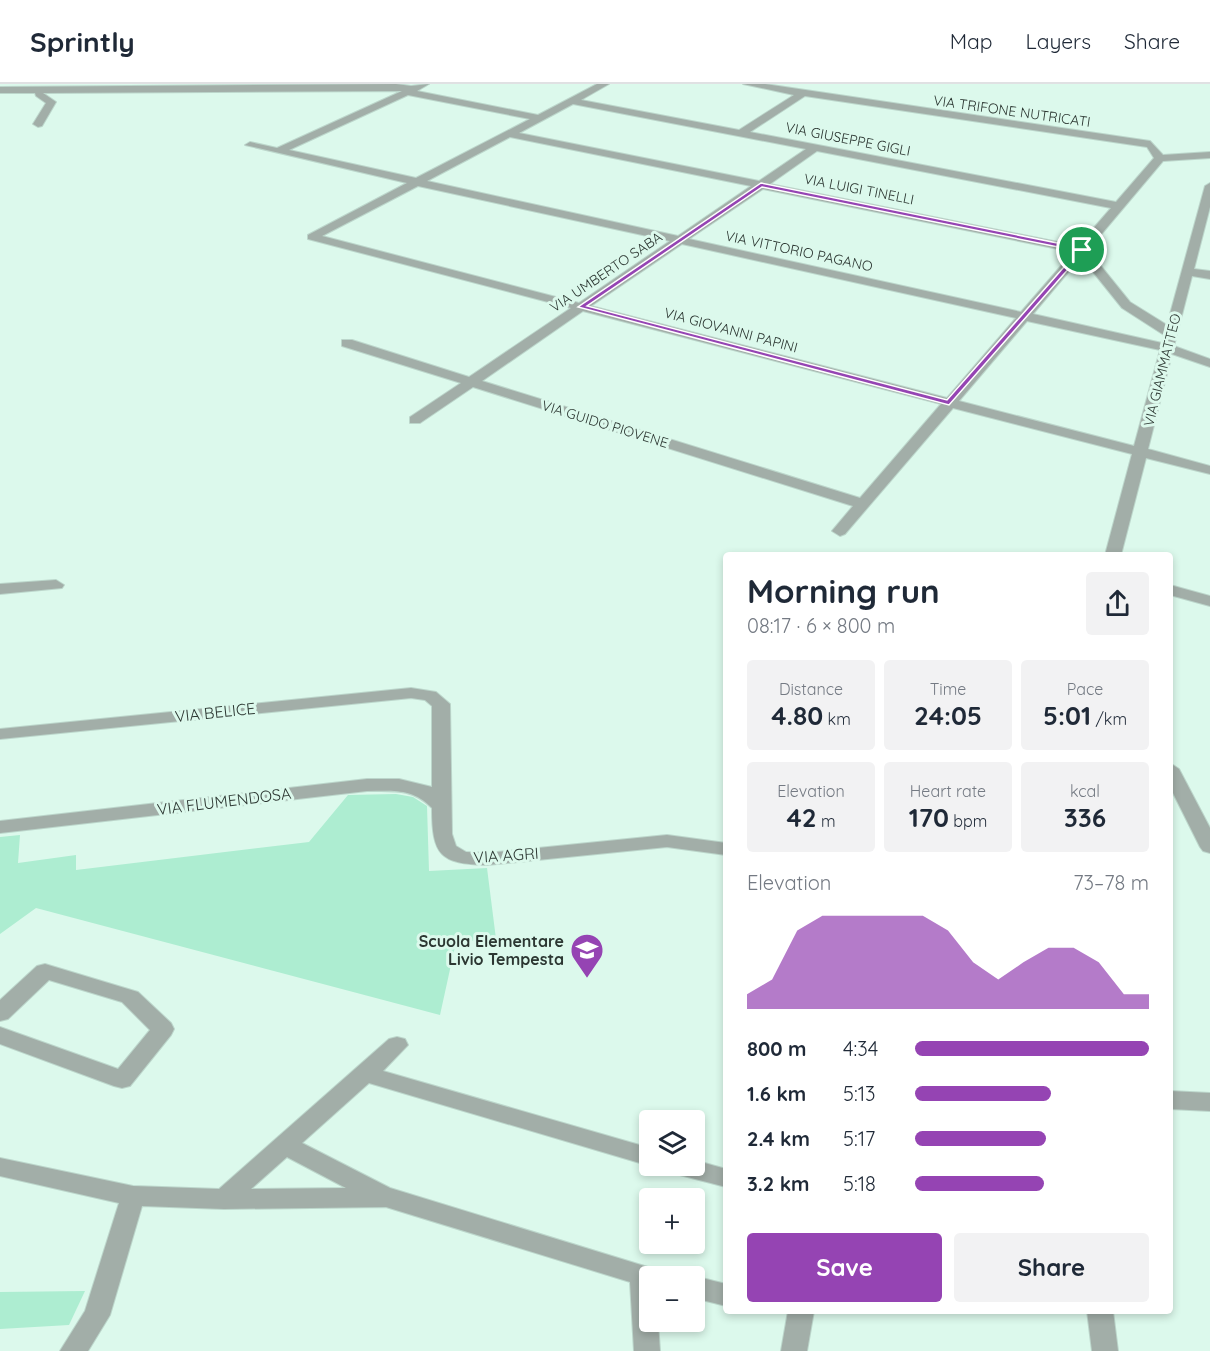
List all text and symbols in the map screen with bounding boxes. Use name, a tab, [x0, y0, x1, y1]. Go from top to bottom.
text: Sprintly	[30, 24, 135, 59]
text: Map	[950, 28, 993, 54]
text: Layers	[1026, 28, 1091, 54]
text: Share	[1124, 28, 1180, 54]
street label: VIA TRIFONE NUTRICATI	[932, 91, 1092, 131]
street label: VIA GIUSEPPE GIGLI	[784, 118, 912, 160]
street label: VIA LUIGI TINELLI	[802, 169, 916, 209]
pin	[1056, 224, 1107, 275]
street label: VIA VITTORIO PAGANO	[724, 227, 875, 275]
street label: VIA UMBERTO SABA	[547, 228, 665, 316]
icon: arrive	[1065, 233, 1098, 266]
street label: VIA GIOVANNI PAPINI	[662, 304, 800, 356]
street label: VIA GIAMMATTEO	[1139, 312, 1185, 428]
street label: VIA GUIDO PIOVENE	[540, 396, 670, 452]
text: Morning run	[747, 570, 940, 611]
button: share	[1086, 572, 1149, 635]
text: 08:17 · 6 × 800 m	[747, 613, 895, 638]
text: Distance	[779, 679, 843, 699]
text: Time	[930, 679, 966, 699]
text: Pace	[1067, 679, 1103, 699]
street label: VIA BELICE	[174, 698, 256, 726]
text: 4.80	[771, 699, 823, 732]
text: 24:05	[914, 699, 982, 732]
text: 5:01	[1043, 699, 1091, 732]
text: km	[823, 709, 851, 729]
text: /km	[1091, 709, 1127, 729]
text: Elevation	[777, 781, 845, 801]
text: Heart rate	[910, 781, 986, 801]
text: kcal	[1070, 781, 1100, 801]
street label: VIA FLUMENDOSA	[156, 783, 292, 819]
text: 42	[786, 801, 817, 834]
text: 170	[909, 801, 949, 834]
text: 336	[1064, 801, 1106, 834]
text: m	[817, 811, 836, 831]
text: bpm	[949, 811, 987, 831]
street label: VIA AGRI	[473, 843, 539, 867]
text: Elevation	[747, 870, 831, 895]
text: 73–78 m	[1073, 870, 1149, 895]
place label: Scuola Elementare Livio Tempesta	[419, 931, 564, 969]
school or university icon: Scuola Elementare Livio Tempesta	[569, 932, 605, 979]
text: 800 m	[747, 1036, 807, 1061]
text: 4:34	[843, 1036, 878, 1061]
text: 1.6 km	[747, 1081, 806, 1106]
text: 5:13	[843, 1081, 876, 1106]
map controls	[639, 1110, 705, 1332]
button: layers	[639, 1110, 705, 1176]
text: 2.4 km	[747, 1126, 810, 1151]
text: 5:17	[843, 1126, 875, 1151]
text: 3.2 km	[747, 1171, 810, 1196]
text: 5:18	[843, 1171, 876, 1196]
button: +	[639, 1188, 705, 1254]
button: Save	[747, 1233, 942, 1302]
button: Share	[954, 1233, 1149, 1302]
button: −	[639, 1266, 705, 1332]

